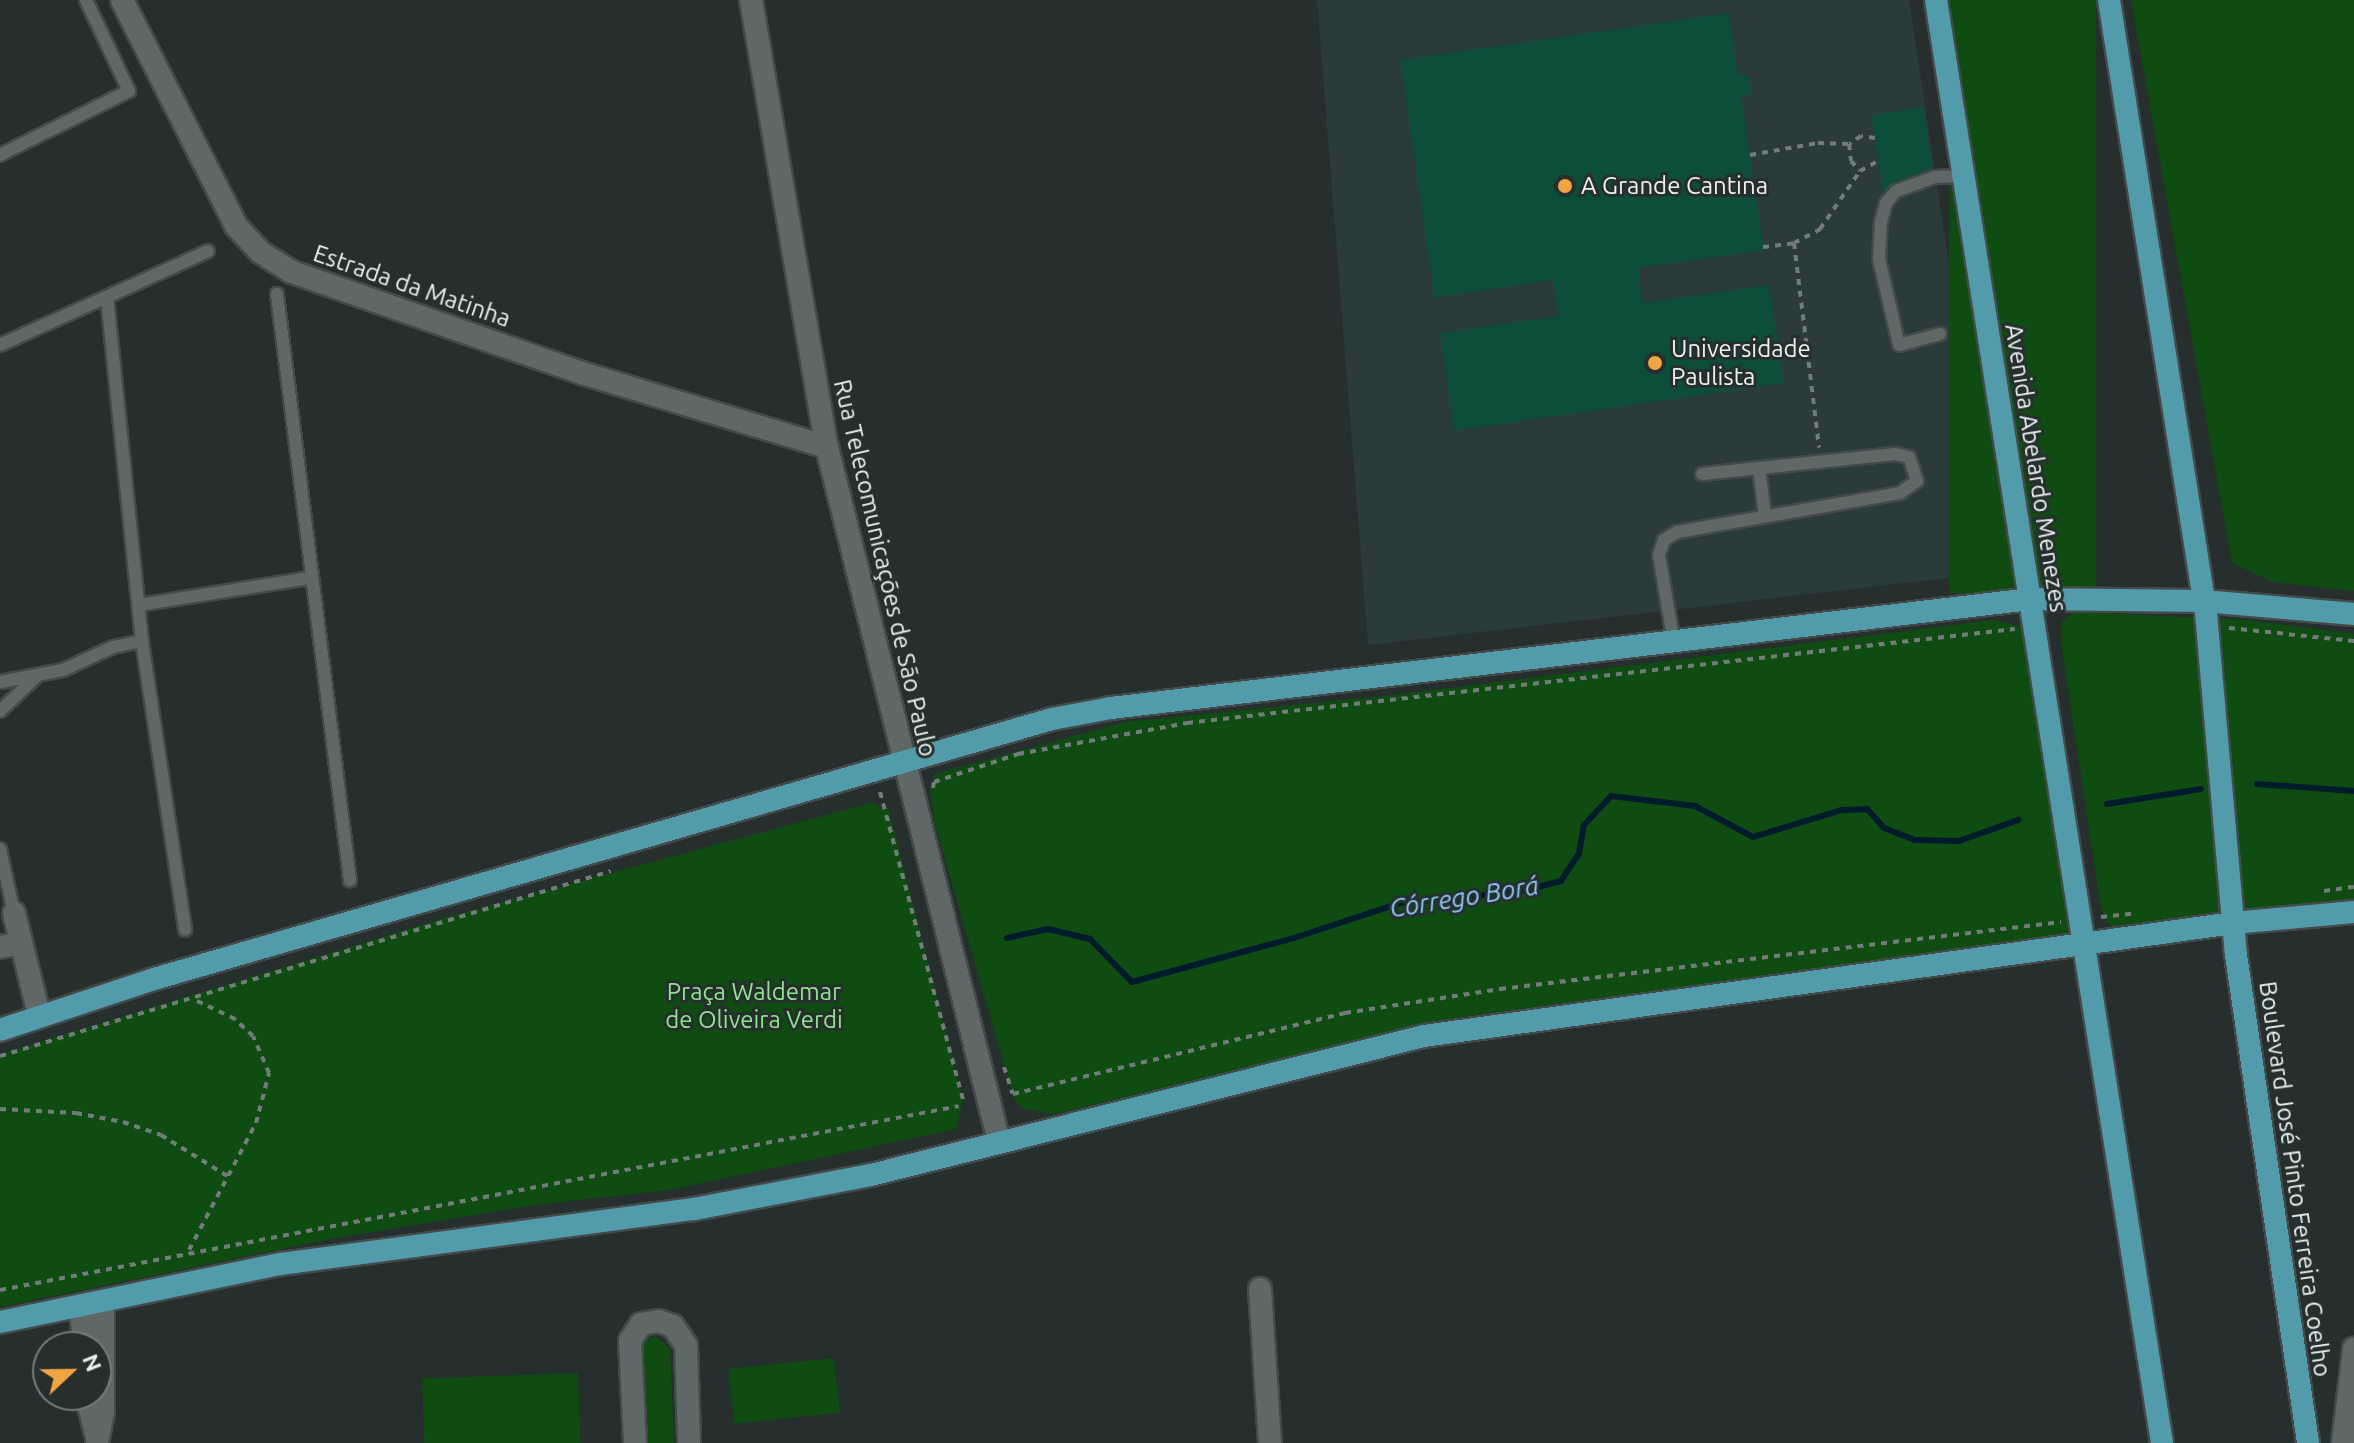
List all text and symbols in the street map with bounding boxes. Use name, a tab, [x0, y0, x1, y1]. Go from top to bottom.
place label: A Grande Cantina	[1581, 172, 1768, 200]
marker: A Grande Cantina	[1556, 177, 1574, 195]
street label: Estrada da Matinha	[310, 239, 514, 333]
street label: Avenida Abelardo Menezes	[1999, 322, 2073, 614]
place label: Universidade Paulista	[1671, 335, 1811, 391]
marker: Universidade Paulista	[1646, 354, 1664, 372]
street label: Rua Telecomunicações de São Paulo	[828, 377, 942, 759]
water label: Córrego Borá	[1387, 870, 1541, 924]
park label: Praça Waldemar de Oliveira Verdi	[665, 978, 843, 1034]
street label: Boulevard José Pinto Ferreira Coelho	[2253, 979, 2337, 1379]
north arrow	[32, 1331, 112, 1411]
text: N	[78, 1350, 108, 1375]

